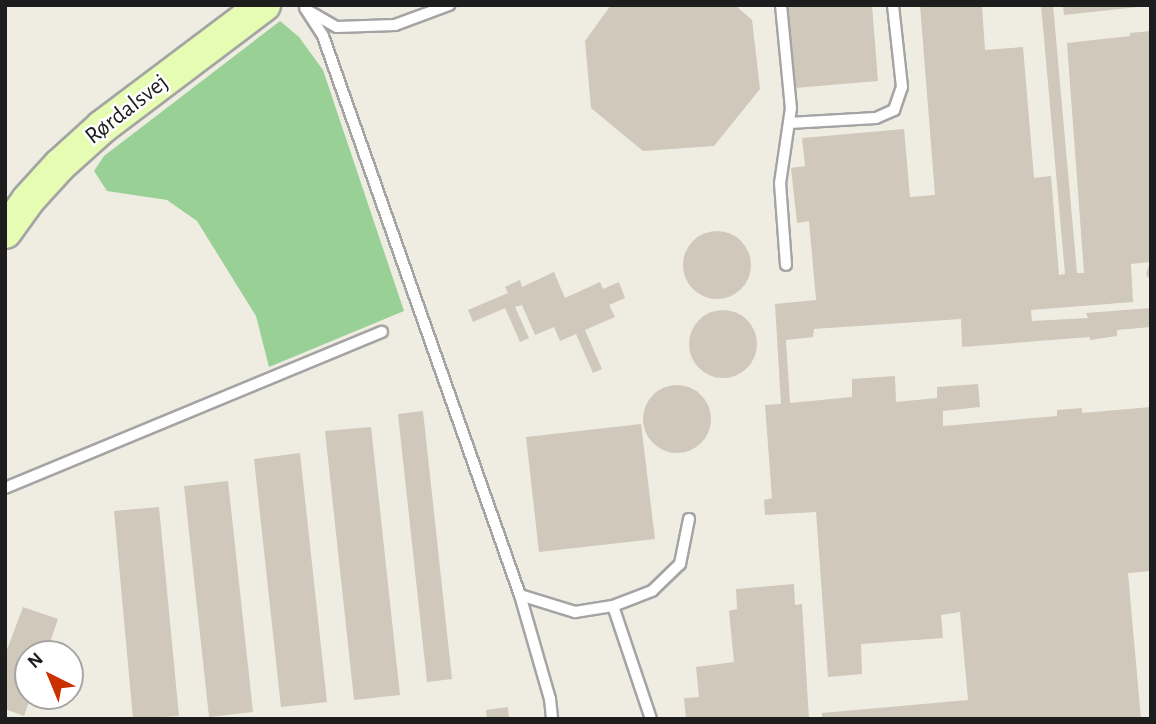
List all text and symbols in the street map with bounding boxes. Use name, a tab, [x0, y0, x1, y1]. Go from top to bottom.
street label: Rørdalsvej	[80, 69, 174, 151]
north arrow	[14, 640, 84, 710]
text: N	[24, 649, 47, 672]

